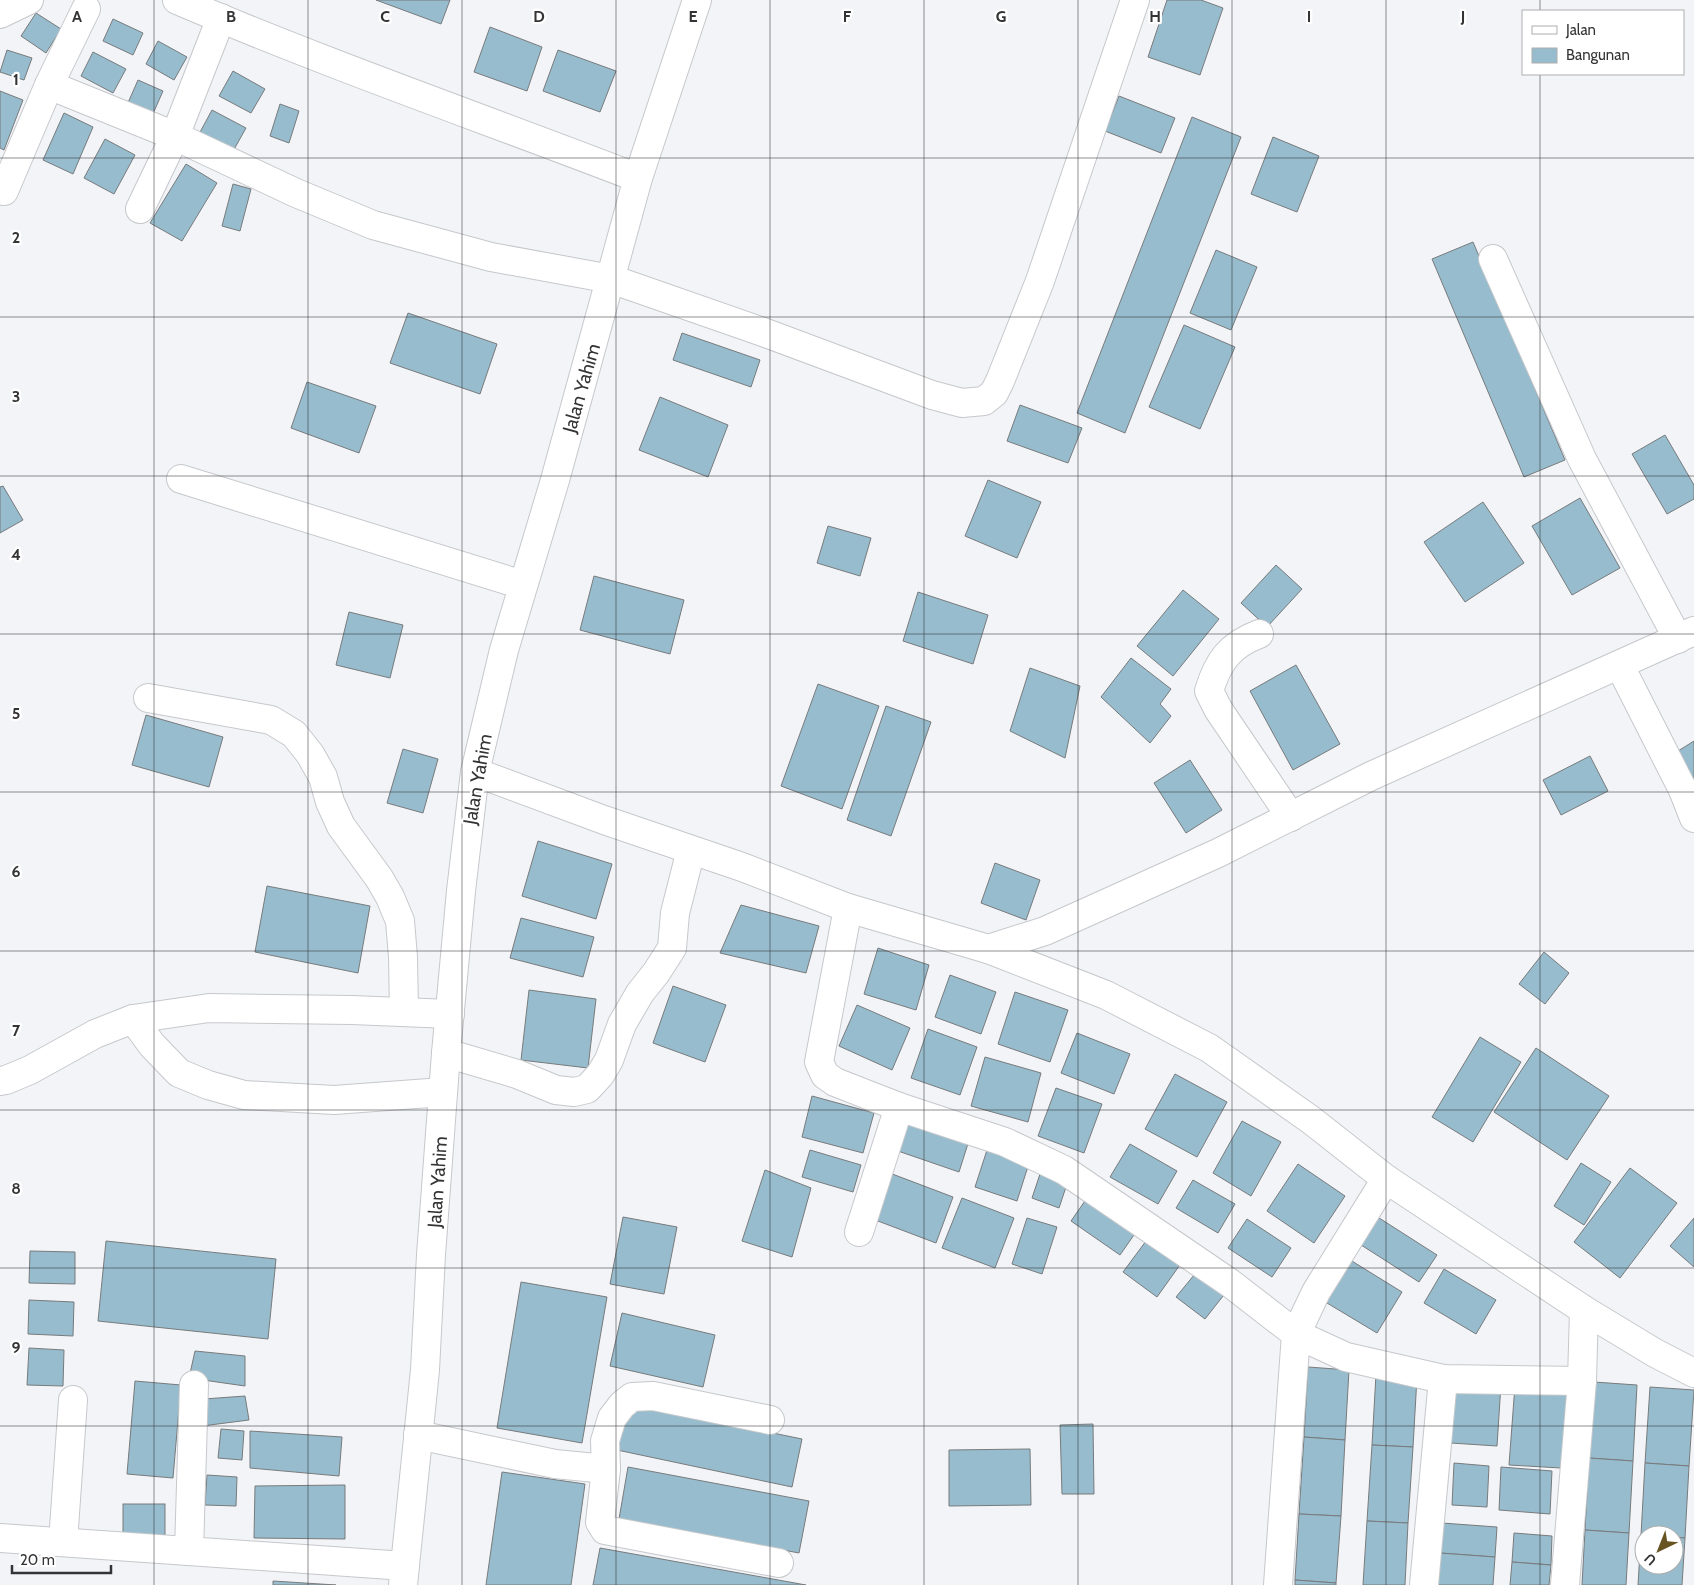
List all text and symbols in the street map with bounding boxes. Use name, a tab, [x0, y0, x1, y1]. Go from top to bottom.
text: A	[72, 7, 82, 26]
text: B	[226, 7, 236, 26]
text: C	[380, 7, 390, 26]
text: D	[533, 7, 545, 26]
text: E	[688, 7, 698, 26]
text: F	[843, 7, 852, 26]
text: G	[996, 7, 1006, 26]
text: H	[1149, 7, 1161, 26]
text: I	[1307, 7, 1311, 26]
text: J	[1460, 7, 1465, 26]
legend	[1522, 10, 1684, 75]
text: Jalan	[1565, 21, 1596, 39]
text: Bangunan	[1566, 46, 1630, 64]
text: 1	[13, 70, 19, 89]
text: 2	[12, 228, 20, 247]
street label: Jalan Yahim	[557, 341, 605, 436]
text: 3	[12, 387, 20, 406]
text: 4	[11, 545, 21, 564]
text: 5	[12, 704, 20, 723]
street label: Jalan Yahim	[458, 732, 497, 827]
text: 6	[12, 862, 21, 881]
text: 7	[12, 1021, 21, 1040]
street label: Jalan Yahim	[423, 1135, 452, 1230]
text: 8	[11, 1179, 21, 1198]
text: 9	[12, 1338, 21, 1357]
north arrow	[1634, 1525, 1684, 1575]
scale bar	[12, 1542, 111, 1574]
text: U	[1640, 1549, 1660, 1570]
text: 20 m	[20, 1551, 55, 1569]

